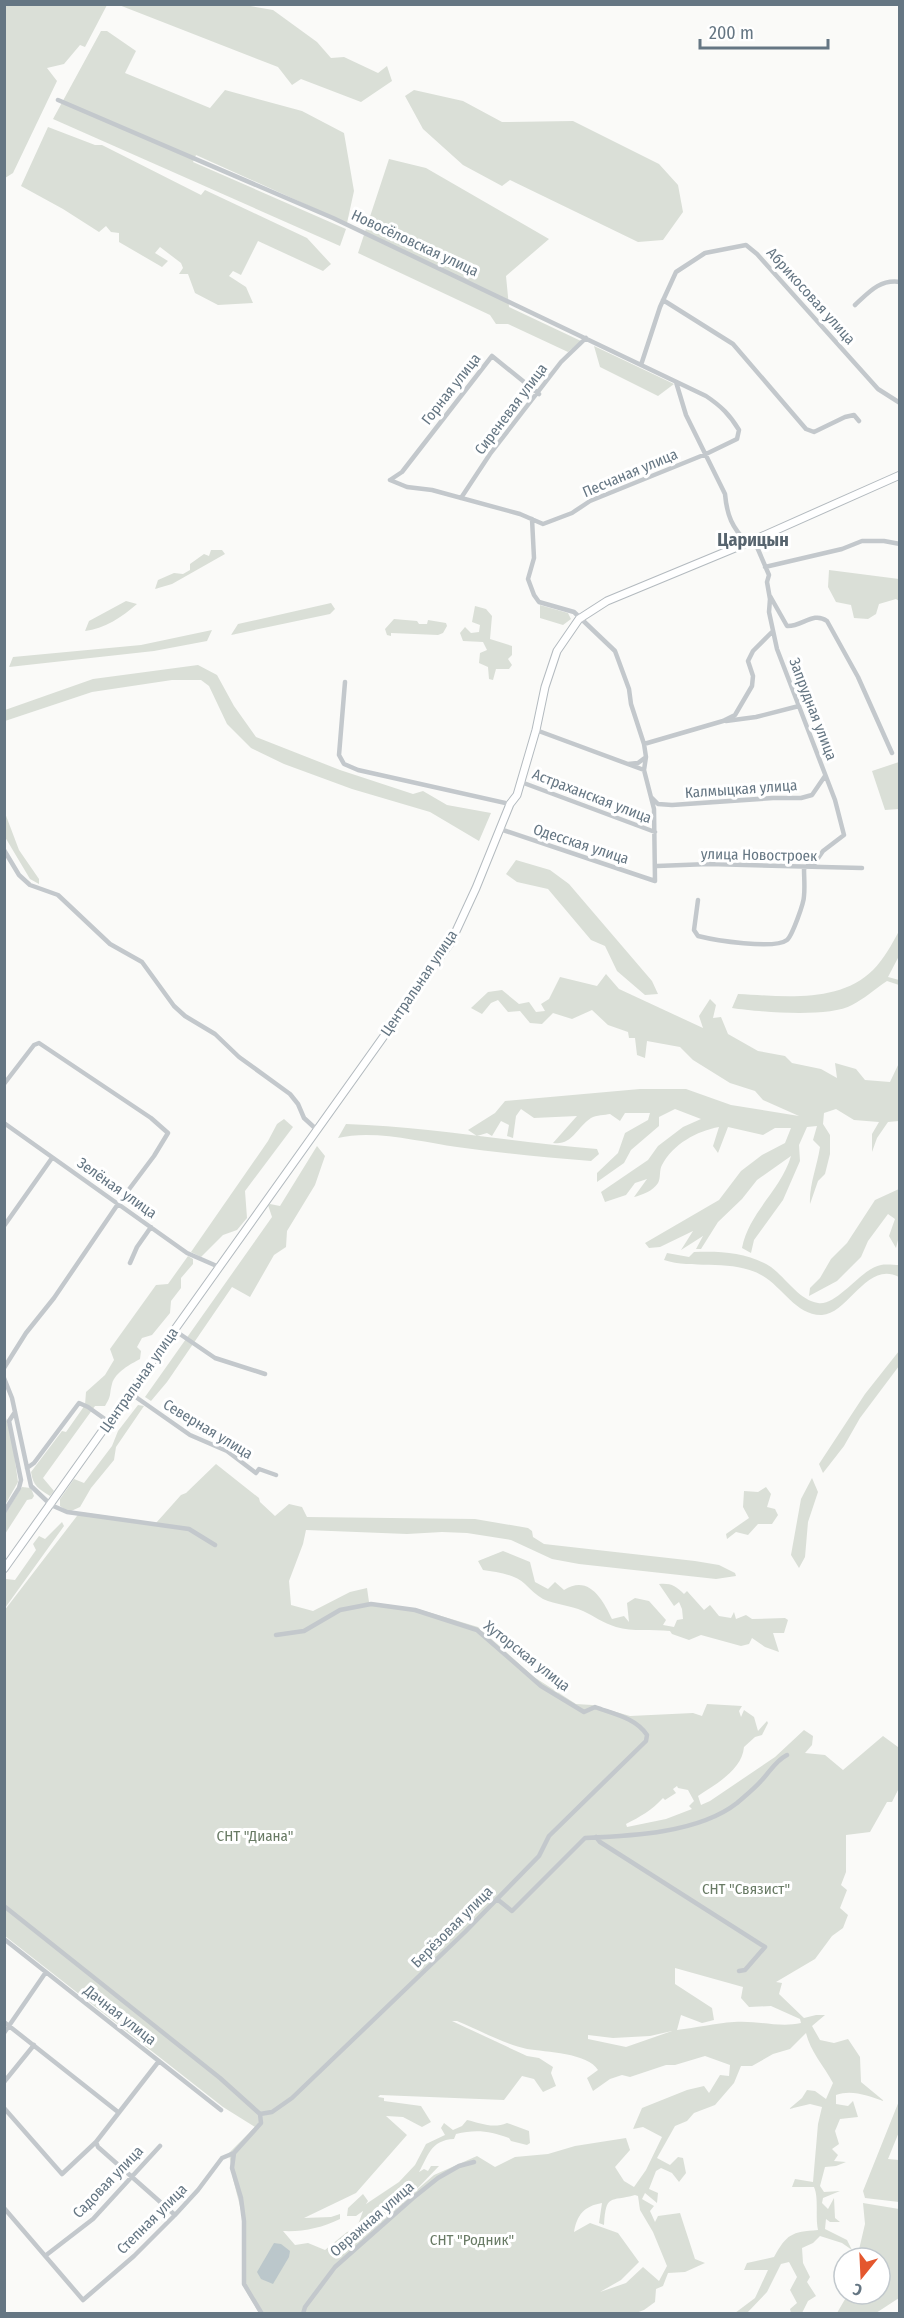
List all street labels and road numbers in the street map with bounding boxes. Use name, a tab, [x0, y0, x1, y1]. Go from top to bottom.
street label: Новосёловская улица	[349, 206, 481, 280]
street label: Абрикосовая улица	[763, 244, 859, 348]
street label: Горная улица	[418, 350, 484, 428]
street label: Сиреневая улица	[471, 360, 551, 458]
street label: Песчаная улица	[580, 445, 680, 501]
street label: Запрудная улица	[785, 655, 841, 763]
street label: Астраханская улица	[530, 765, 654, 827]
street label: Калмыцкая улица	[684, 776, 798, 802]
street label: Одесская улица	[531, 820, 631, 868]
street label: улица Новостроек	[701, 845, 817, 865]
street label: Центральная улица	[377, 926, 461, 1040]
street label: Зелёная улица	[74, 1154, 160, 1222]
street label: Центральная улица	[96, 1324, 182, 1436]
street label: Северная улица	[160, 1395, 256, 1463]
street label: Хуторская улица	[480, 1617, 574, 1695]
street label: Берёзовая улица	[407, 1882, 497, 1972]
street label: Дачная улица	[79, 1981, 160, 2049]
street label: Садовая улица	[69, 2142, 147, 2222]
street label: Овражная улица	[326, 2178, 418, 2260]
street label: Степная улица	[113, 2180, 191, 2258]

